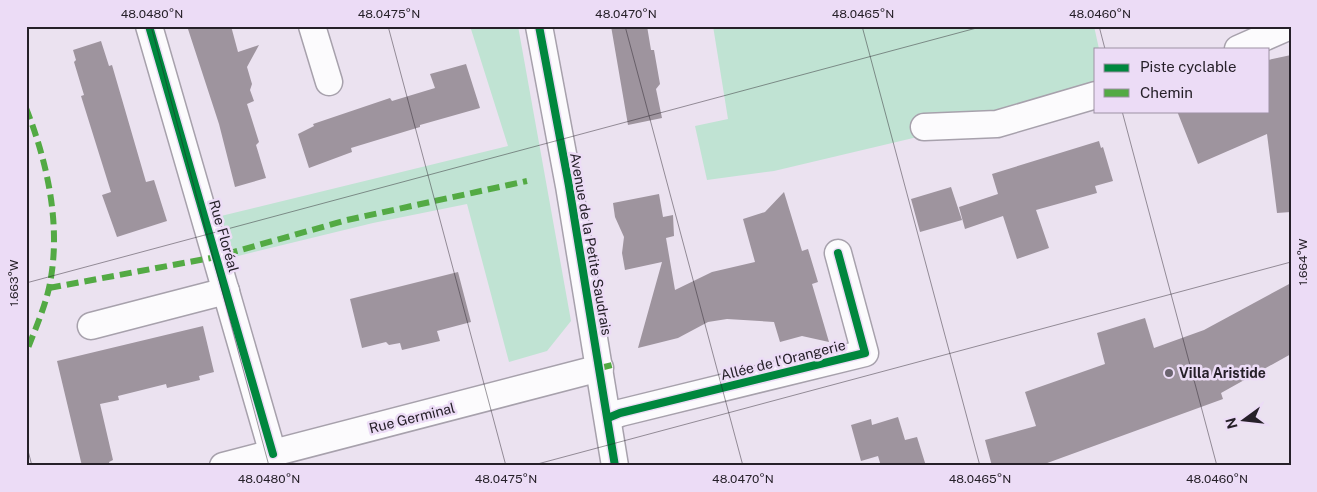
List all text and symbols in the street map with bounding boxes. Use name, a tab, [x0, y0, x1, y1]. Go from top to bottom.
text: 48.0480°N	[121, 7, 183, 21]
text: 48.0475°N	[358, 7, 420, 21]
text: 48.0470°N	[595, 7, 657, 21]
text: 48.0465°N	[832, 7, 894, 21]
text: 48.0460°N	[1069, 7, 1131, 21]
legend	[1094, 48, 1270, 112]
text: Piste cyclable	[1140, 58, 1237, 75]
text: Chemin	[1140, 84, 1193, 101]
street label: Avenue de la Petite Saudrais	[567, 151, 615, 337]
street label: Rue Floréal	[206, 198, 242, 274]
text: 1.664°W	[1296, 238, 1310, 285]
text: 1.663°W	[7, 259, 21, 306]
street label: Allée de l'Orangerie	[719, 337, 847, 383]
place label: Villa Aristide	[1179, 365, 1266, 381]
marker: Villa Aristide	[1163, 367, 1175, 379]
north arrow	[1220, 394, 1270, 444]
street label: Rue Germinal	[367, 400, 457, 436]
text: N	[1222, 416, 1241, 431]
text: 48.0480°N	[238, 472, 300, 486]
text: 48.0475°N	[475, 472, 537, 486]
text: 48.0470°N	[712, 472, 774, 486]
text: 48.0465°N	[949, 472, 1011, 486]
text: 48.0460°N	[1186, 472, 1248, 486]

